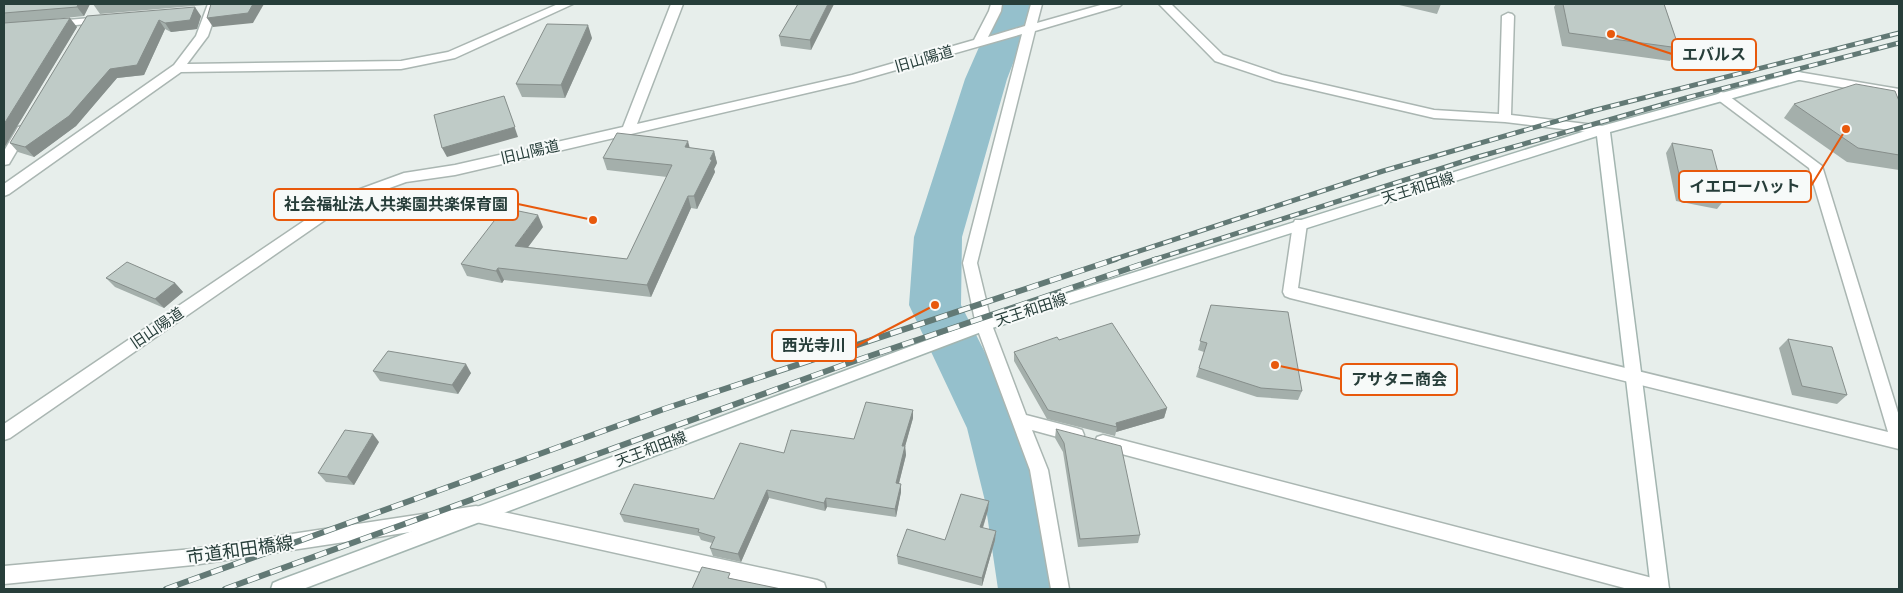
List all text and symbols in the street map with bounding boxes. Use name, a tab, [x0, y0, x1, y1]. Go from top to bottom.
callout: エバルス	[1672, 39, 1756, 70]
street label: 旧山陽道	[892, 40, 956, 77]
text: エバルス	[1682, 43, 1746, 65]
street label: 旧山陽道	[498, 135, 561, 168]
street label: 天王和田線	[1379, 167, 1457, 209]
callout: イエローハット	[1679, 171, 1811, 202]
text: イエローハット	[1689, 175, 1801, 197]
callout: 社会福祉法人共楽園共楽保育園	[274, 189, 518, 220]
text: 社会福祉法人共楽園共楽保育園	[284, 193, 508, 215]
street label: 天王和田線	[992, 288, 1070, 331]
street label: 旧山陽道	[126, 302, 187, 353]
callout: 西光寺川	[772, 330, 856, 361]
text: 西光寺川	[782, 334, 846, 356]
callout: アサタニ商会	[1341, 364, 1457, 395]
text: アサタニ商会	[1351, 368, 1447, 390]
street label: 天王和田線	[612, 426, 690, 471]
street label: 市道和田橋線	[185, 530, 295, 568]

